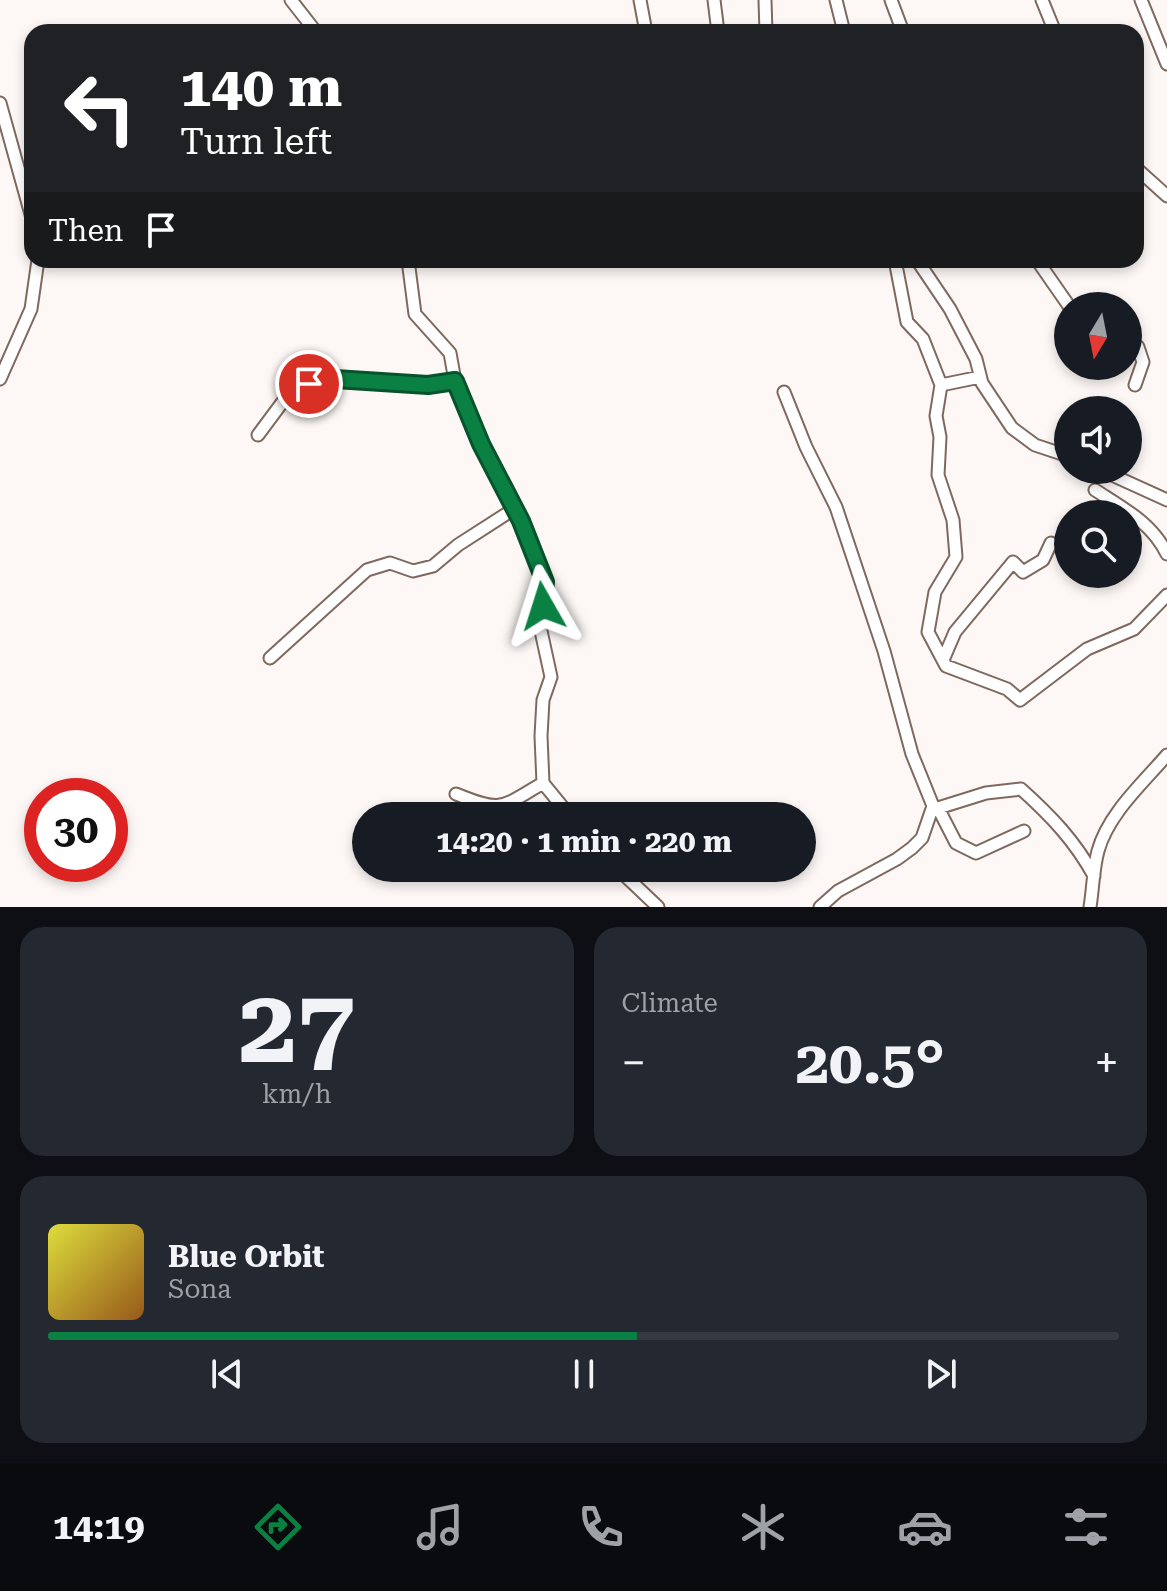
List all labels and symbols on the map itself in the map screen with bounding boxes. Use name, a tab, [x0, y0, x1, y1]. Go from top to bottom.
north arrow	[1054, 292, 1142, 380]
pin	[275, 350, 343, 418]
position arrow	[501, 564, 585, 648]
speed limit sign: 30	[24, 778, 128, 882]

